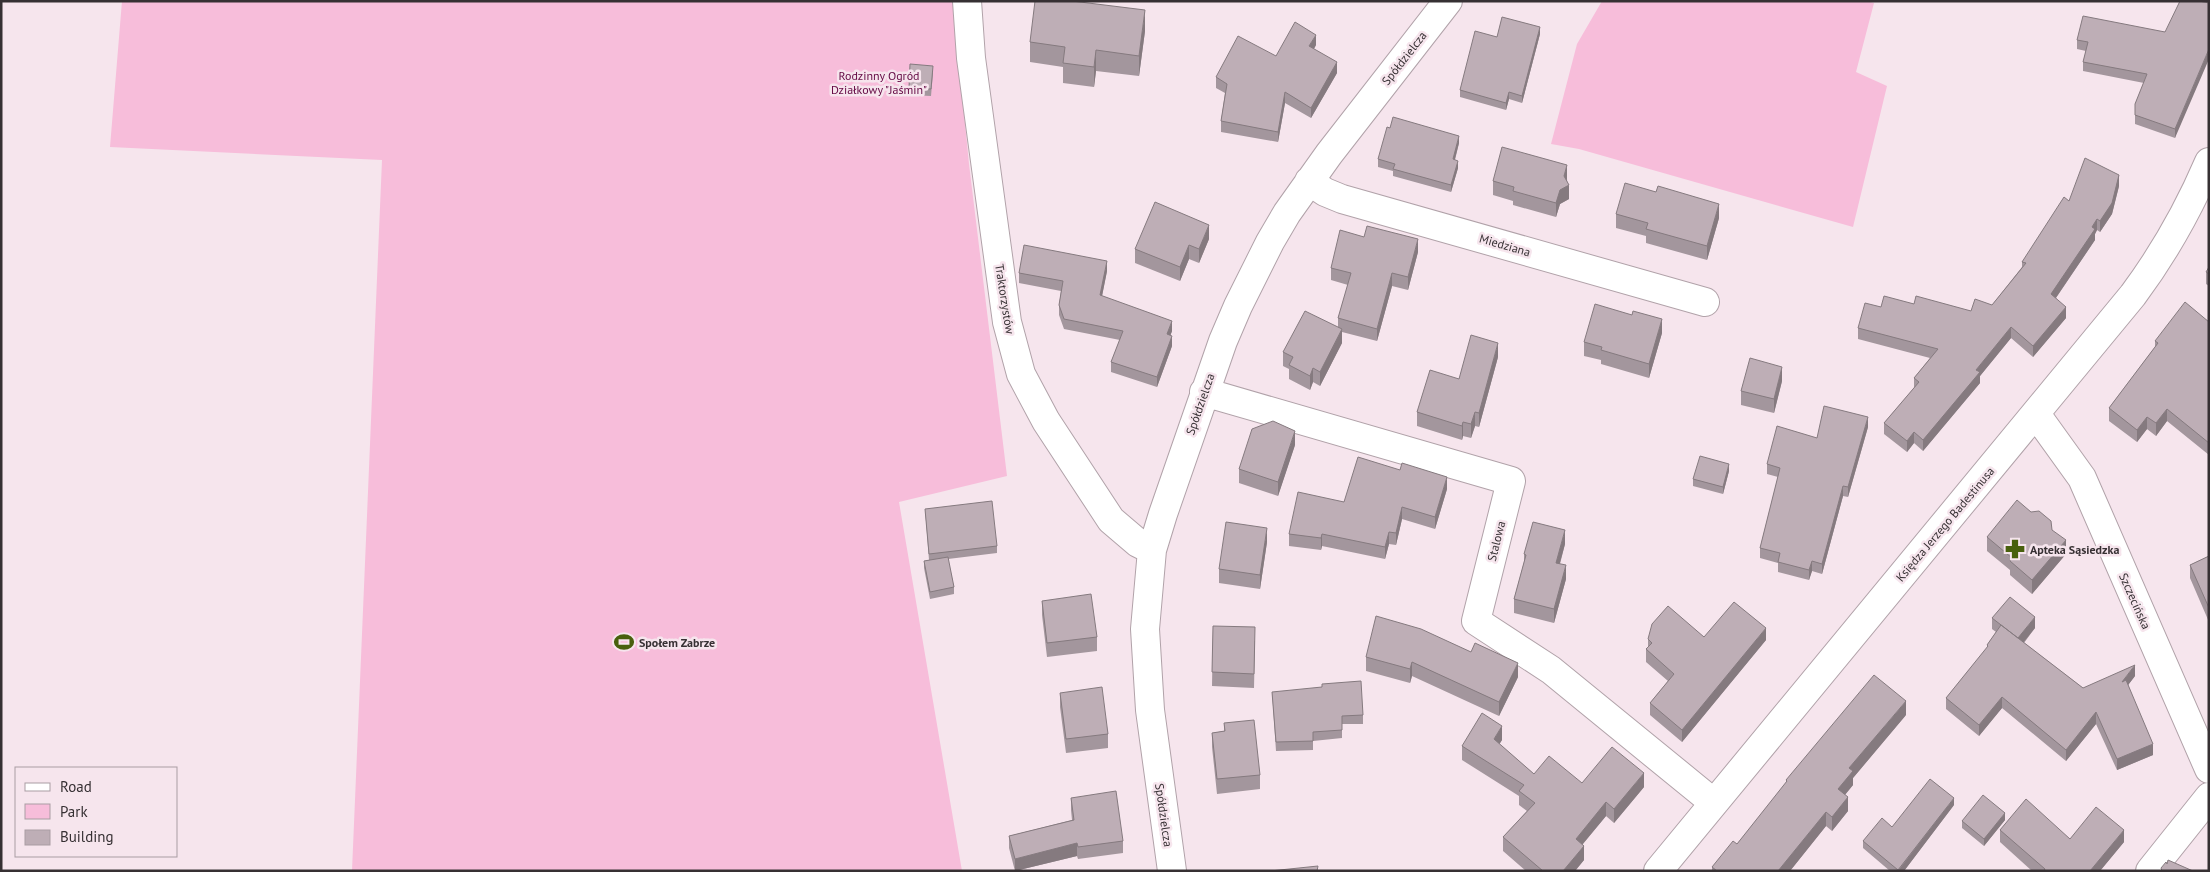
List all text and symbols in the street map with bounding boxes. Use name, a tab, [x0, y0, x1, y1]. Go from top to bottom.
street label: Spółdzielcza	[1378, 28, 1430, 88]
park label: Rodzinny Ogród Działkowy "Jaśmin"	[831, 68, 927, 97]
street label: Miedziana	[1478, 231, 1532, 259]
street label: Traktorzystów	[992, 263, 1018, 335]
street label: Spółdzielcza	[1182, 371, 1218, 437]
street label: Księdza Jerzego Badestinusa	[1893, 464, 1997, 584]
street label: Stalowa	[1484, 519, 1508, 563]
pharmacy icon: Apteka Sąsiedzka	[2004, 538, 2026, 560]
place label: Apteka Sąsiedzka	[2030, 542, 2119, 557]
street label: Szczecińska	[2116, 571, 2154, 631]
sports icon: Społem Zabrze	[613, 631, 635, 653]
place label: Społem Zabrze	[639, 635, 715, 650]
legend	[15, 767, 178, 857]
text: Road	[60, 777, 92, 796]
street label: Spółdzielcza	[1152, 782, 1176, 848]
text: Park	[60, 802, 88, 821]
text: Building	[60, 827, 114, 846]

